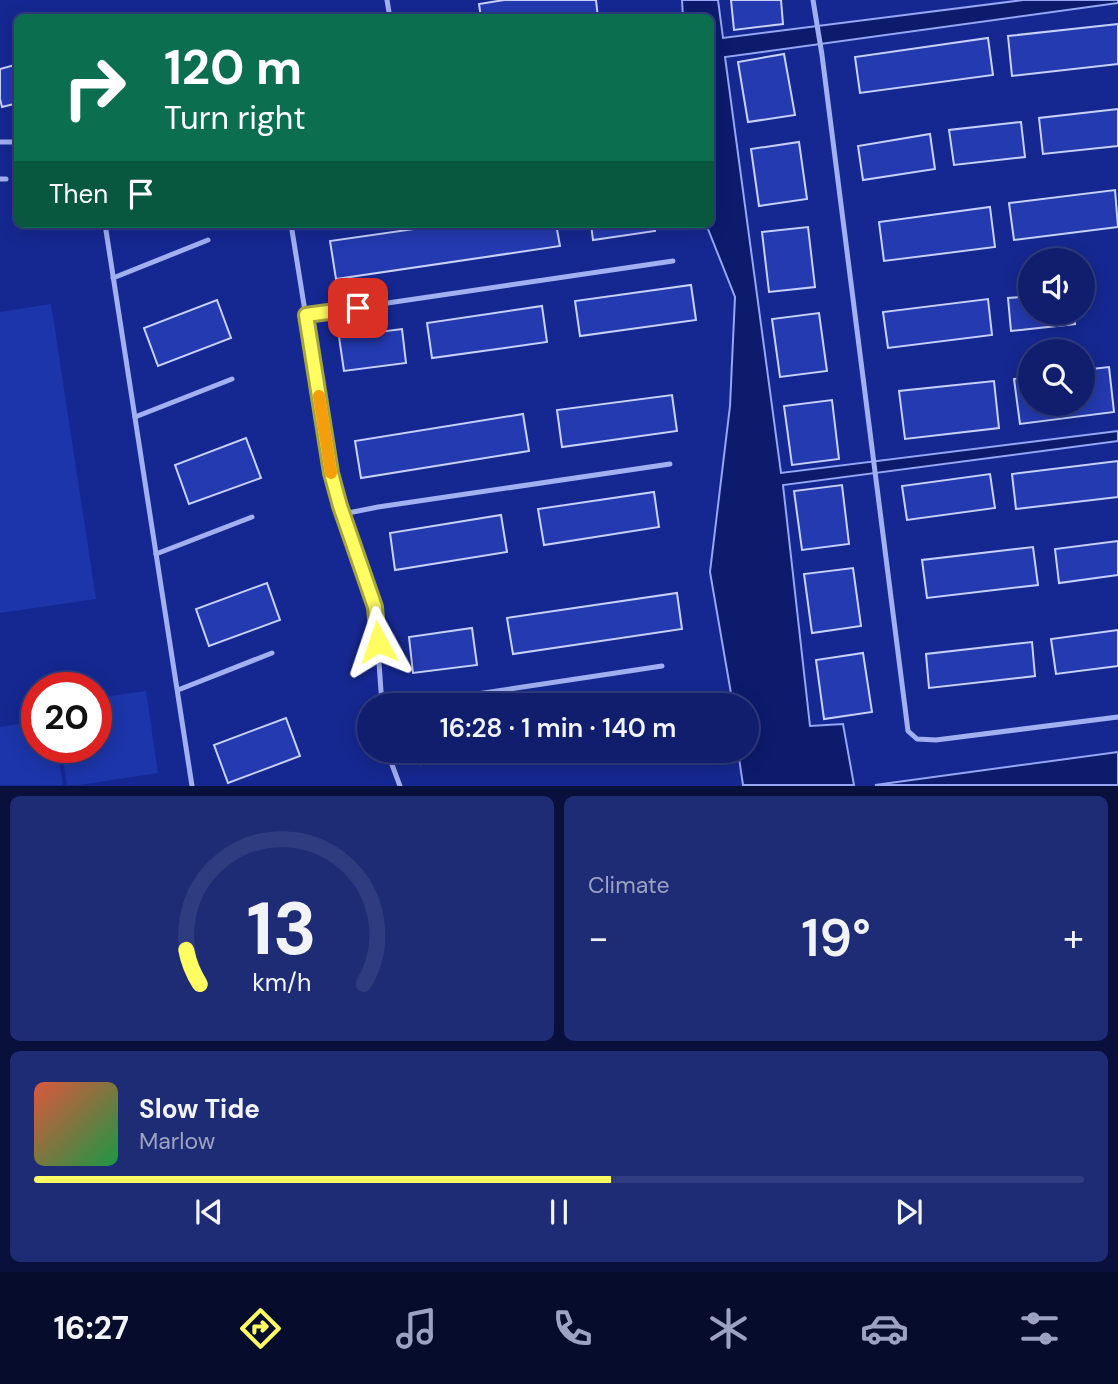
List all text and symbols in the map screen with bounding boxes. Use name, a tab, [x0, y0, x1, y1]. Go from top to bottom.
text: 120 m	[164, 35, 302, 99]
icon: right	[49, 42, 140, 133]
text: Turn right	[164, 97, 306, 139]
icon: arrive	[122, 175, 160, 213]
text: Then	[49, 177, 108, 211]
map controls	[1018, 248, 1095, 416]
button: sound	[1018, 248, 1095, 325]
pin	[328, 278, 388, 338]
icon: arrive	[339, 289, 377, 327]
button: search	[1018, 339, 1095, 416]
position arrow	[341, 605, 415, 679]
speed limit sign: 20	[21, 672, 112, 763]
text: 16:28 · 1 min · 140 m	[440, 711, 676, 745]
text: Climate	[588, 870, 670, 900]
text: 13	[247, 883, 317, 978]
text: 19°	[801, 904, 871, 972]
text: −	[588, 913, 609, 963]
text: +	[1063, 913, 1084, 963]
text: km/h	[252, 966, 312, 999]
text: Slow Tide	[139, 1092, 260, 1126]
text: Marlow	[139, 1126, 215, 1156]
icon: previous	[190, 1193, 228, 1231]
icon: pause	[540, 1193, 578, 1231]
icon: next	[890, 1193, 928, 1231]
icon: directions	[236, 1304, 285, 1353]
icon: music	[392, 1304, 441, 1353]
icon: phone	[548, 1304, 597, 1353]
icon: climate	[704, 1304, 753, 1353]
icon: car	[860, 1304, 909, 1353]
icon: filters	[1015, 1304, 1064, 1353]
text: 16:27	[53, 1307, 129, 1349]

